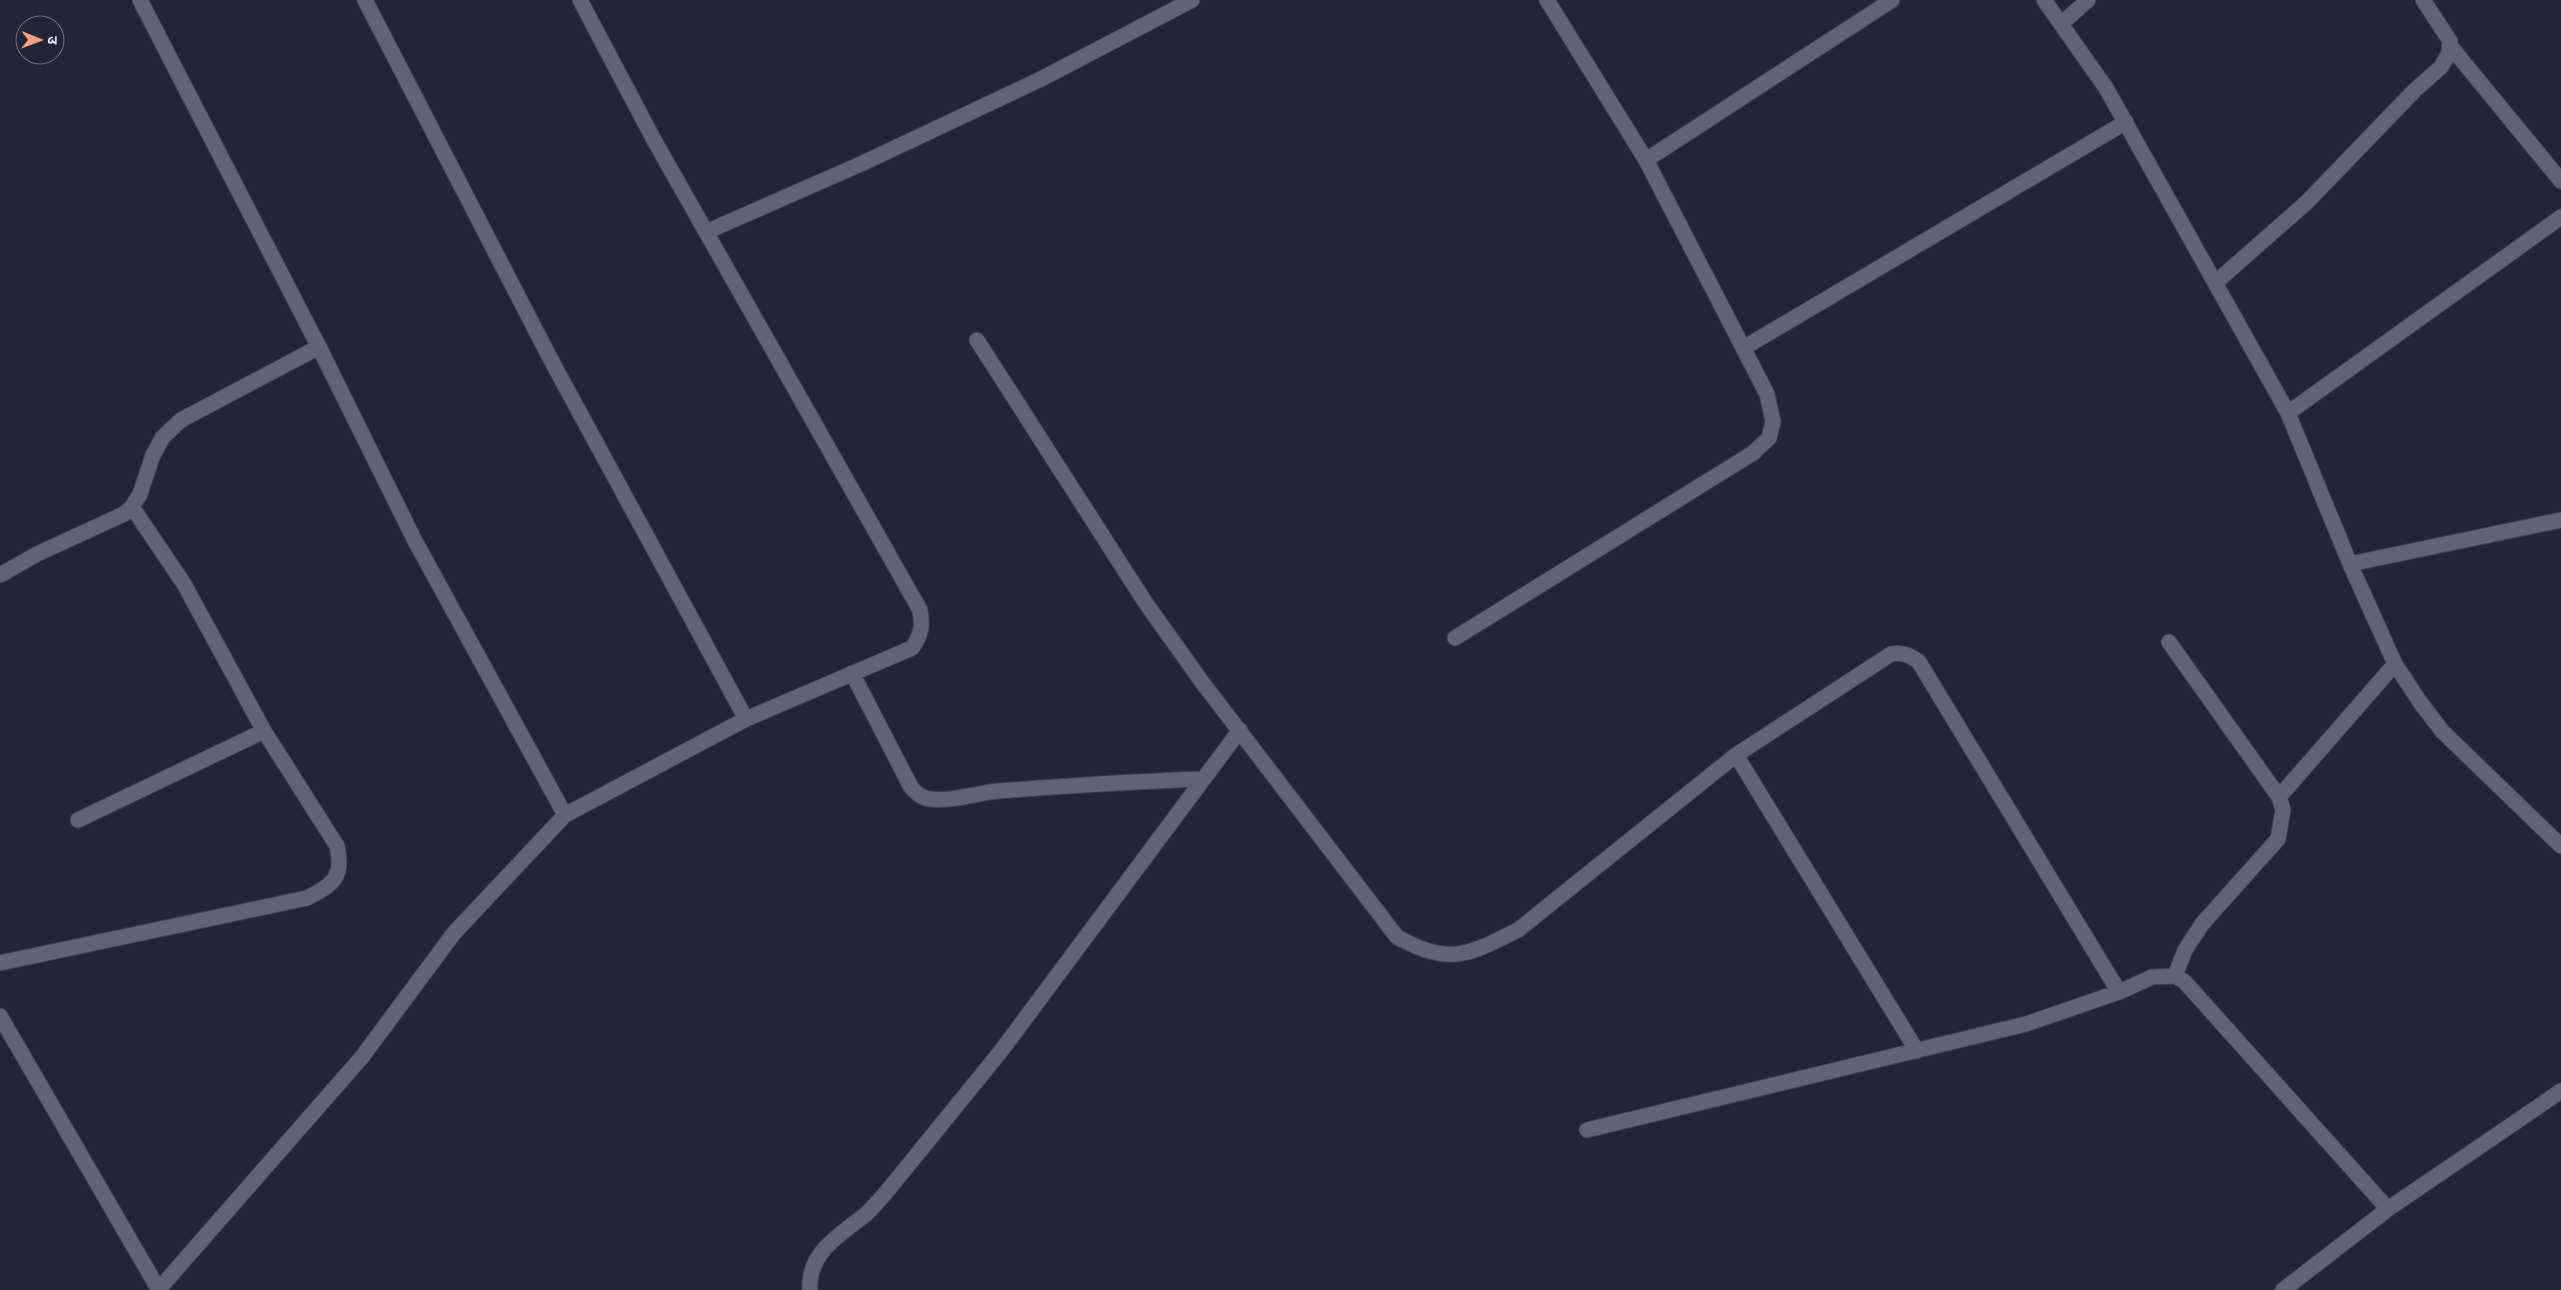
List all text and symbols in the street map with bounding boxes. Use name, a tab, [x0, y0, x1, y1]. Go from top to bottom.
north arrow	[15, 15, 65, 65]
text: उ	[44, 36, 63, 45]

